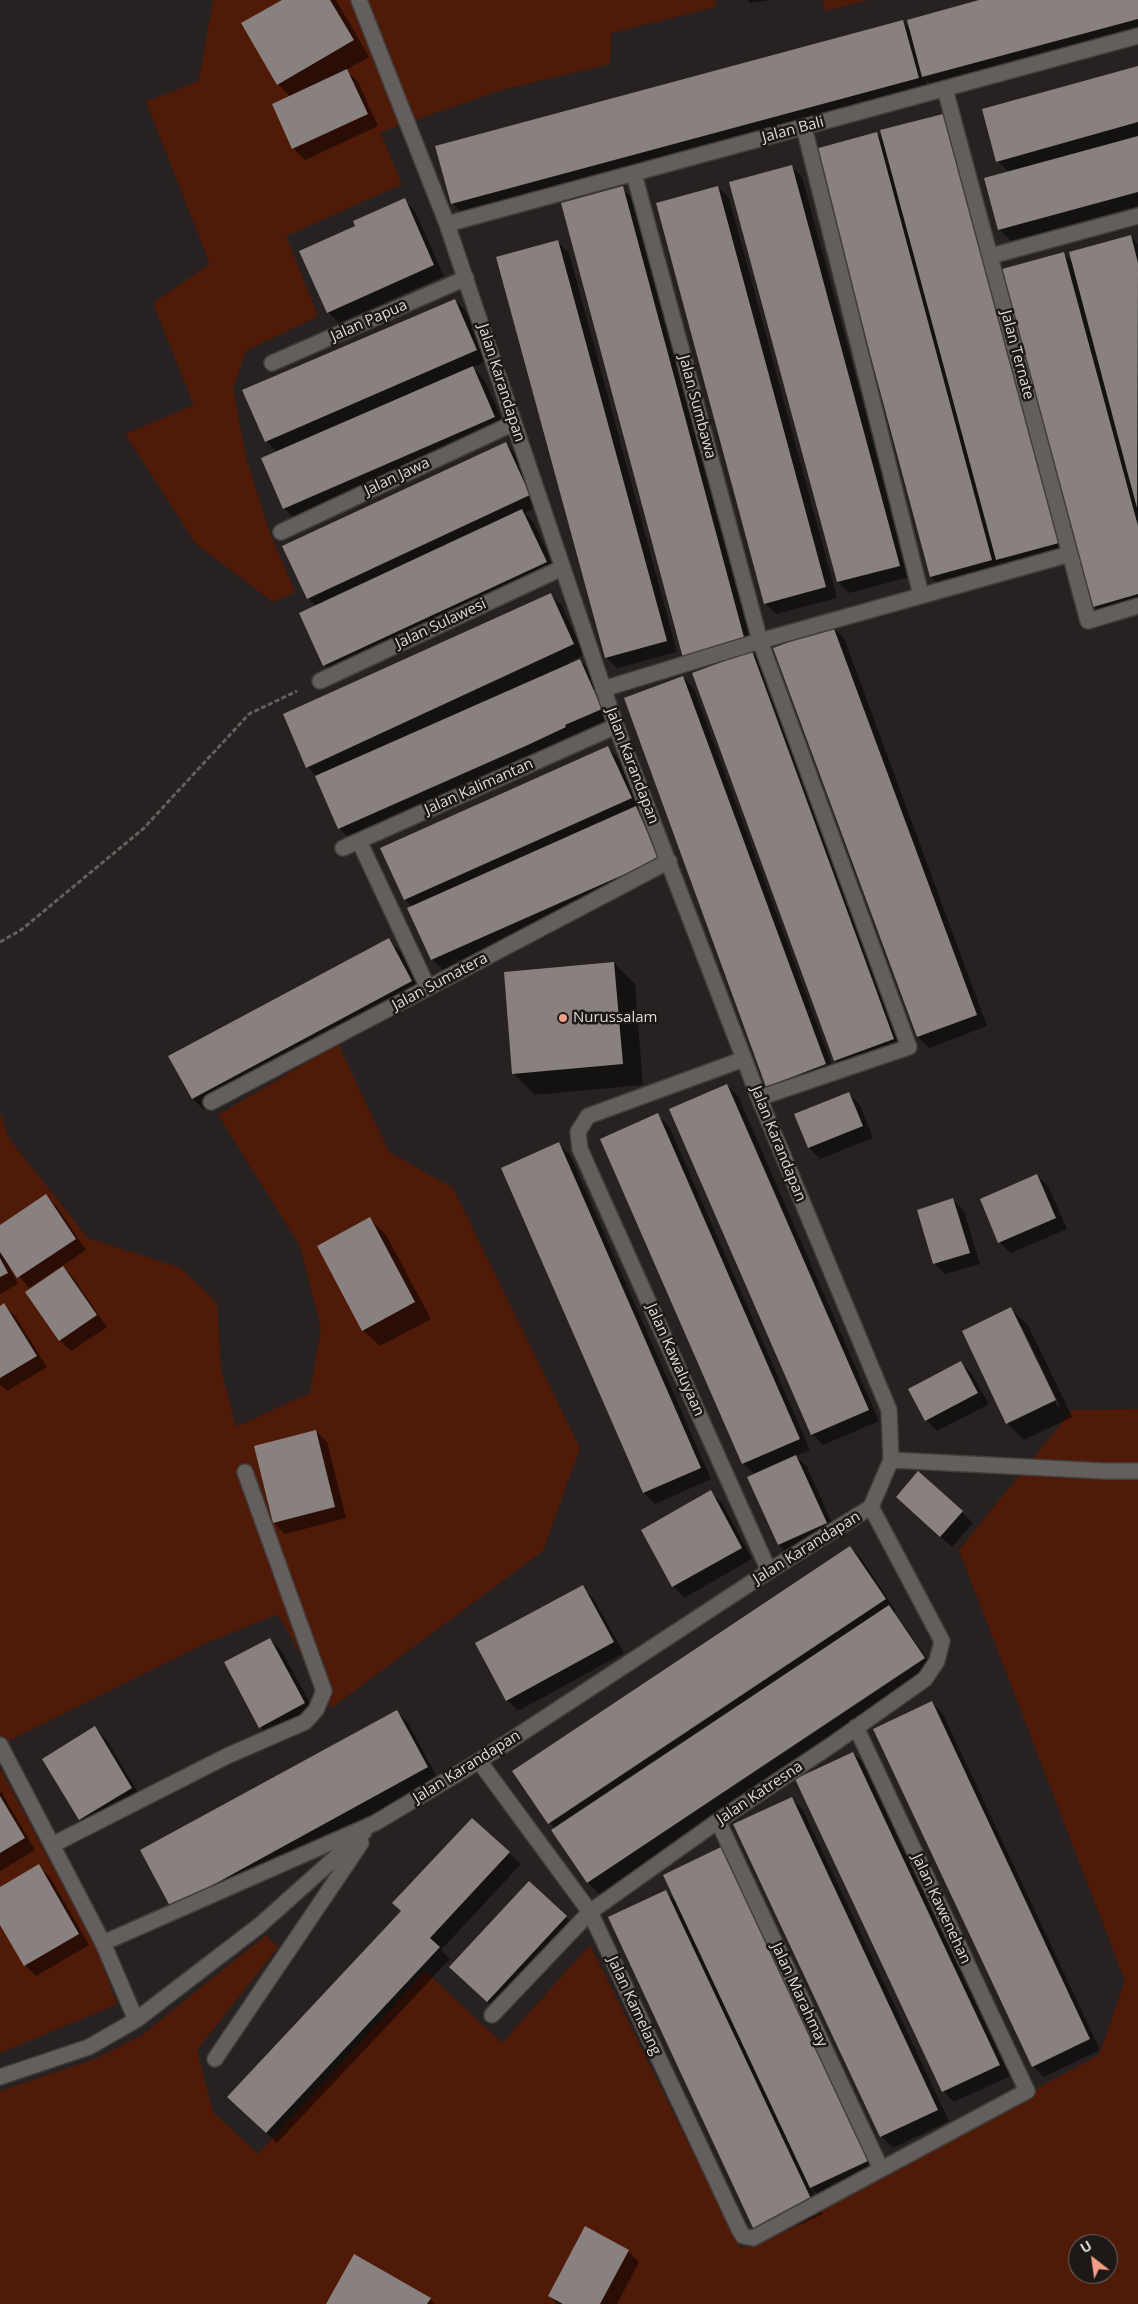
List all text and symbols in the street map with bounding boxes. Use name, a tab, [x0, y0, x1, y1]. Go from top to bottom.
street label: Jalan Bali	[760, 113, 826, 147]
street label: Jalan Papua	[328, 296, 410, 346]
street label: Jalan Ternate	[996, 308, 1038, 402]
street label: Jalan Karandapan	[473, 322, 529, 444]
street label: Jalan Sumbawa	[675, 353, 719, 461]
street label: Jalan Jawa	[362, 454, 432, 500]
street label: Jalan Sulawesi	[393, 595, 489, 653]
street label: Jalan Karandapan	[602, 705, 662, 827]
street label: Jalan Kalimantan	[422, 755, 536, 819]
street label: Jalan Sumatera	[389, 949, 491, 1015]
place label: Nurussalam	[573, 1009, 657, 1027]
marker: Nurussalam	[557, 1012, 569, 1024]
street label: Jalan Karandapan	[747, 1084, 809, 1204]
street label: Jalan Kawaluyaan	[642, 1301, 708, 1419]
street label: Jalan Karandapan	[750, 1508, 864, 1588]
street label: Jalan Karandapan	[410, 1727, 524, 1807]
street label: Jalan Katresna	[714, 1758, 806, 1828]
street label: Jalan Kawenehan	[908, 1851, 974, 1967]
street label: Jalan Marahmay	[767, 1940, 831, 2050]
street label: Jalan Kamelang	[603, 1954, 665, 2058]
north arrow	[1068, 2234, 1118, 2284]
text: U	[1076, 2236, 1095, 2257]

